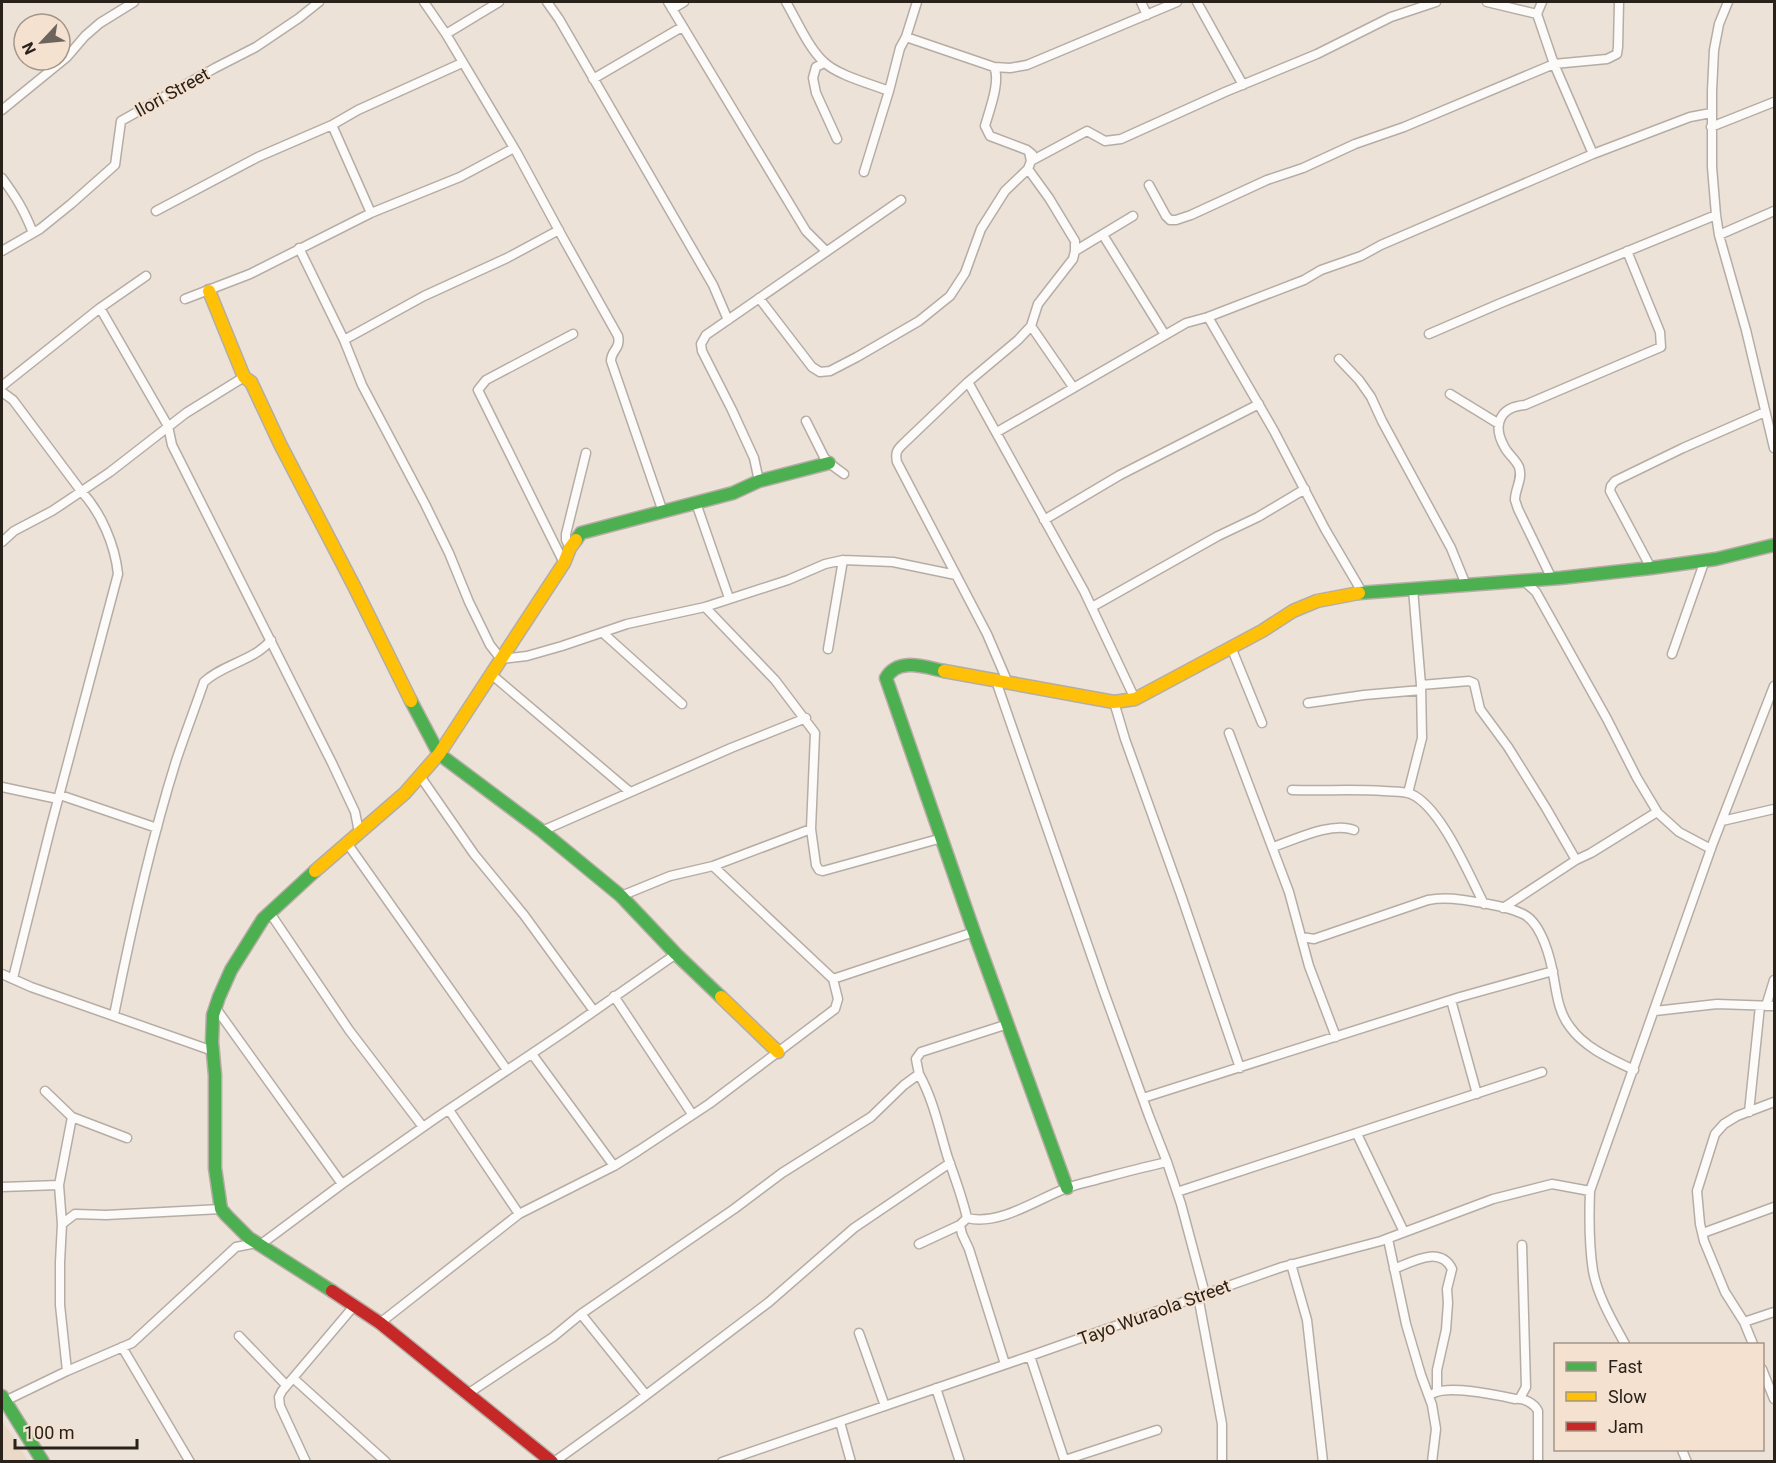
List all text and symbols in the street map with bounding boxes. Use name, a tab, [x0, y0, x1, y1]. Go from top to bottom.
north arrow	[12, 12, 72, 72]
text: N	[18, 39, 40, 58]
street label: Ilori Street	[131, 63, 213, 121]
street label: Tayo Wuraola Street	[1075, 1275, 1233, 1349]
legend	[1554, 1343, 1764, 1451]
text: Fast	[1608, 1356, 1643, 1377]
text: Slow	[1608, 1386, 1647, 1407]
scale bar	[15, 1412, 136, 1450]
text: Jam	[1608, 1416, 1644, 1437]
text: 100 m	[24, 1422, 75, 1443]

